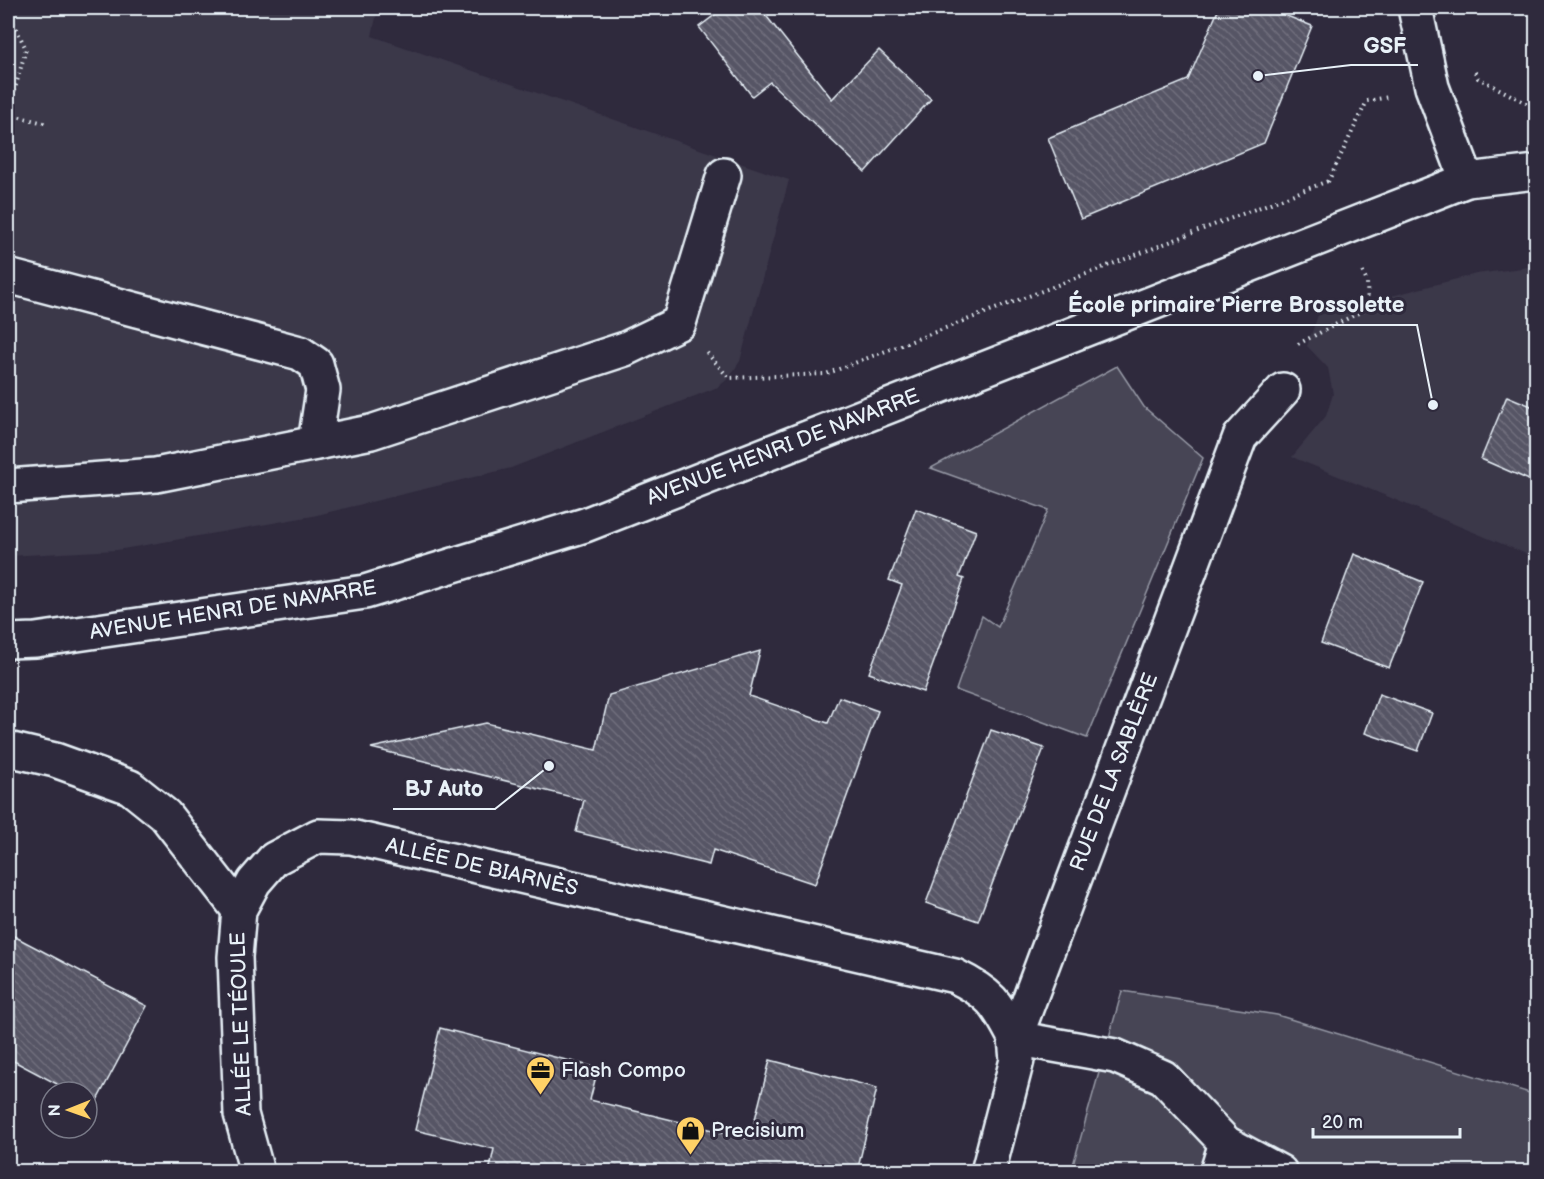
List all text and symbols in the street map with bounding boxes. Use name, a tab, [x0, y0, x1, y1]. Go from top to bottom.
callout: GSF	[1351, 25, 1418, 65]
text: GSF	[1364, 33, 1406, 60]
callout: École primaire Pierre Brossolette	[1056, 285, 1417, 325]
text: École primaire Pierre Brossolette	[1068, 290, 1404, 319]
street label: AVENUE HENRI DE NAVARRE	[643, 383, 923, 511]
street label: AVENUE HENRI DE NAVARRE	[88, 575, 378, 645]
street label: RUE DE LA SABLÈRE	[1065, 669, 1163, 875]
callout: BJ Auto	[393, 769, 495, 809]
text: BJ Auto	[405, 776, 483, 803]
street label: ALLÉE DE BIARNÈS	[384, 833, 580, 901]
street label: ALLÉE LE TÉOULE	[225, 932, 257, 1116]
office icon: Flash Compo	[524, 1054, 556, 1096]
place label: Flash Compo	[561, 1058, 686, 1083]
north arrow	[39, 1080, 99, 1140]
scale bar	[1313, 1101, 1460, 1139]
text: N	[46, 1104, 65, 1116]
text: 20 m	[1322, 1112, 1363, 1133]
shop icon: Precisium	[674, 1114, 706, 1156]
place label: Precisium	[711, 1118, 804, 1143]

